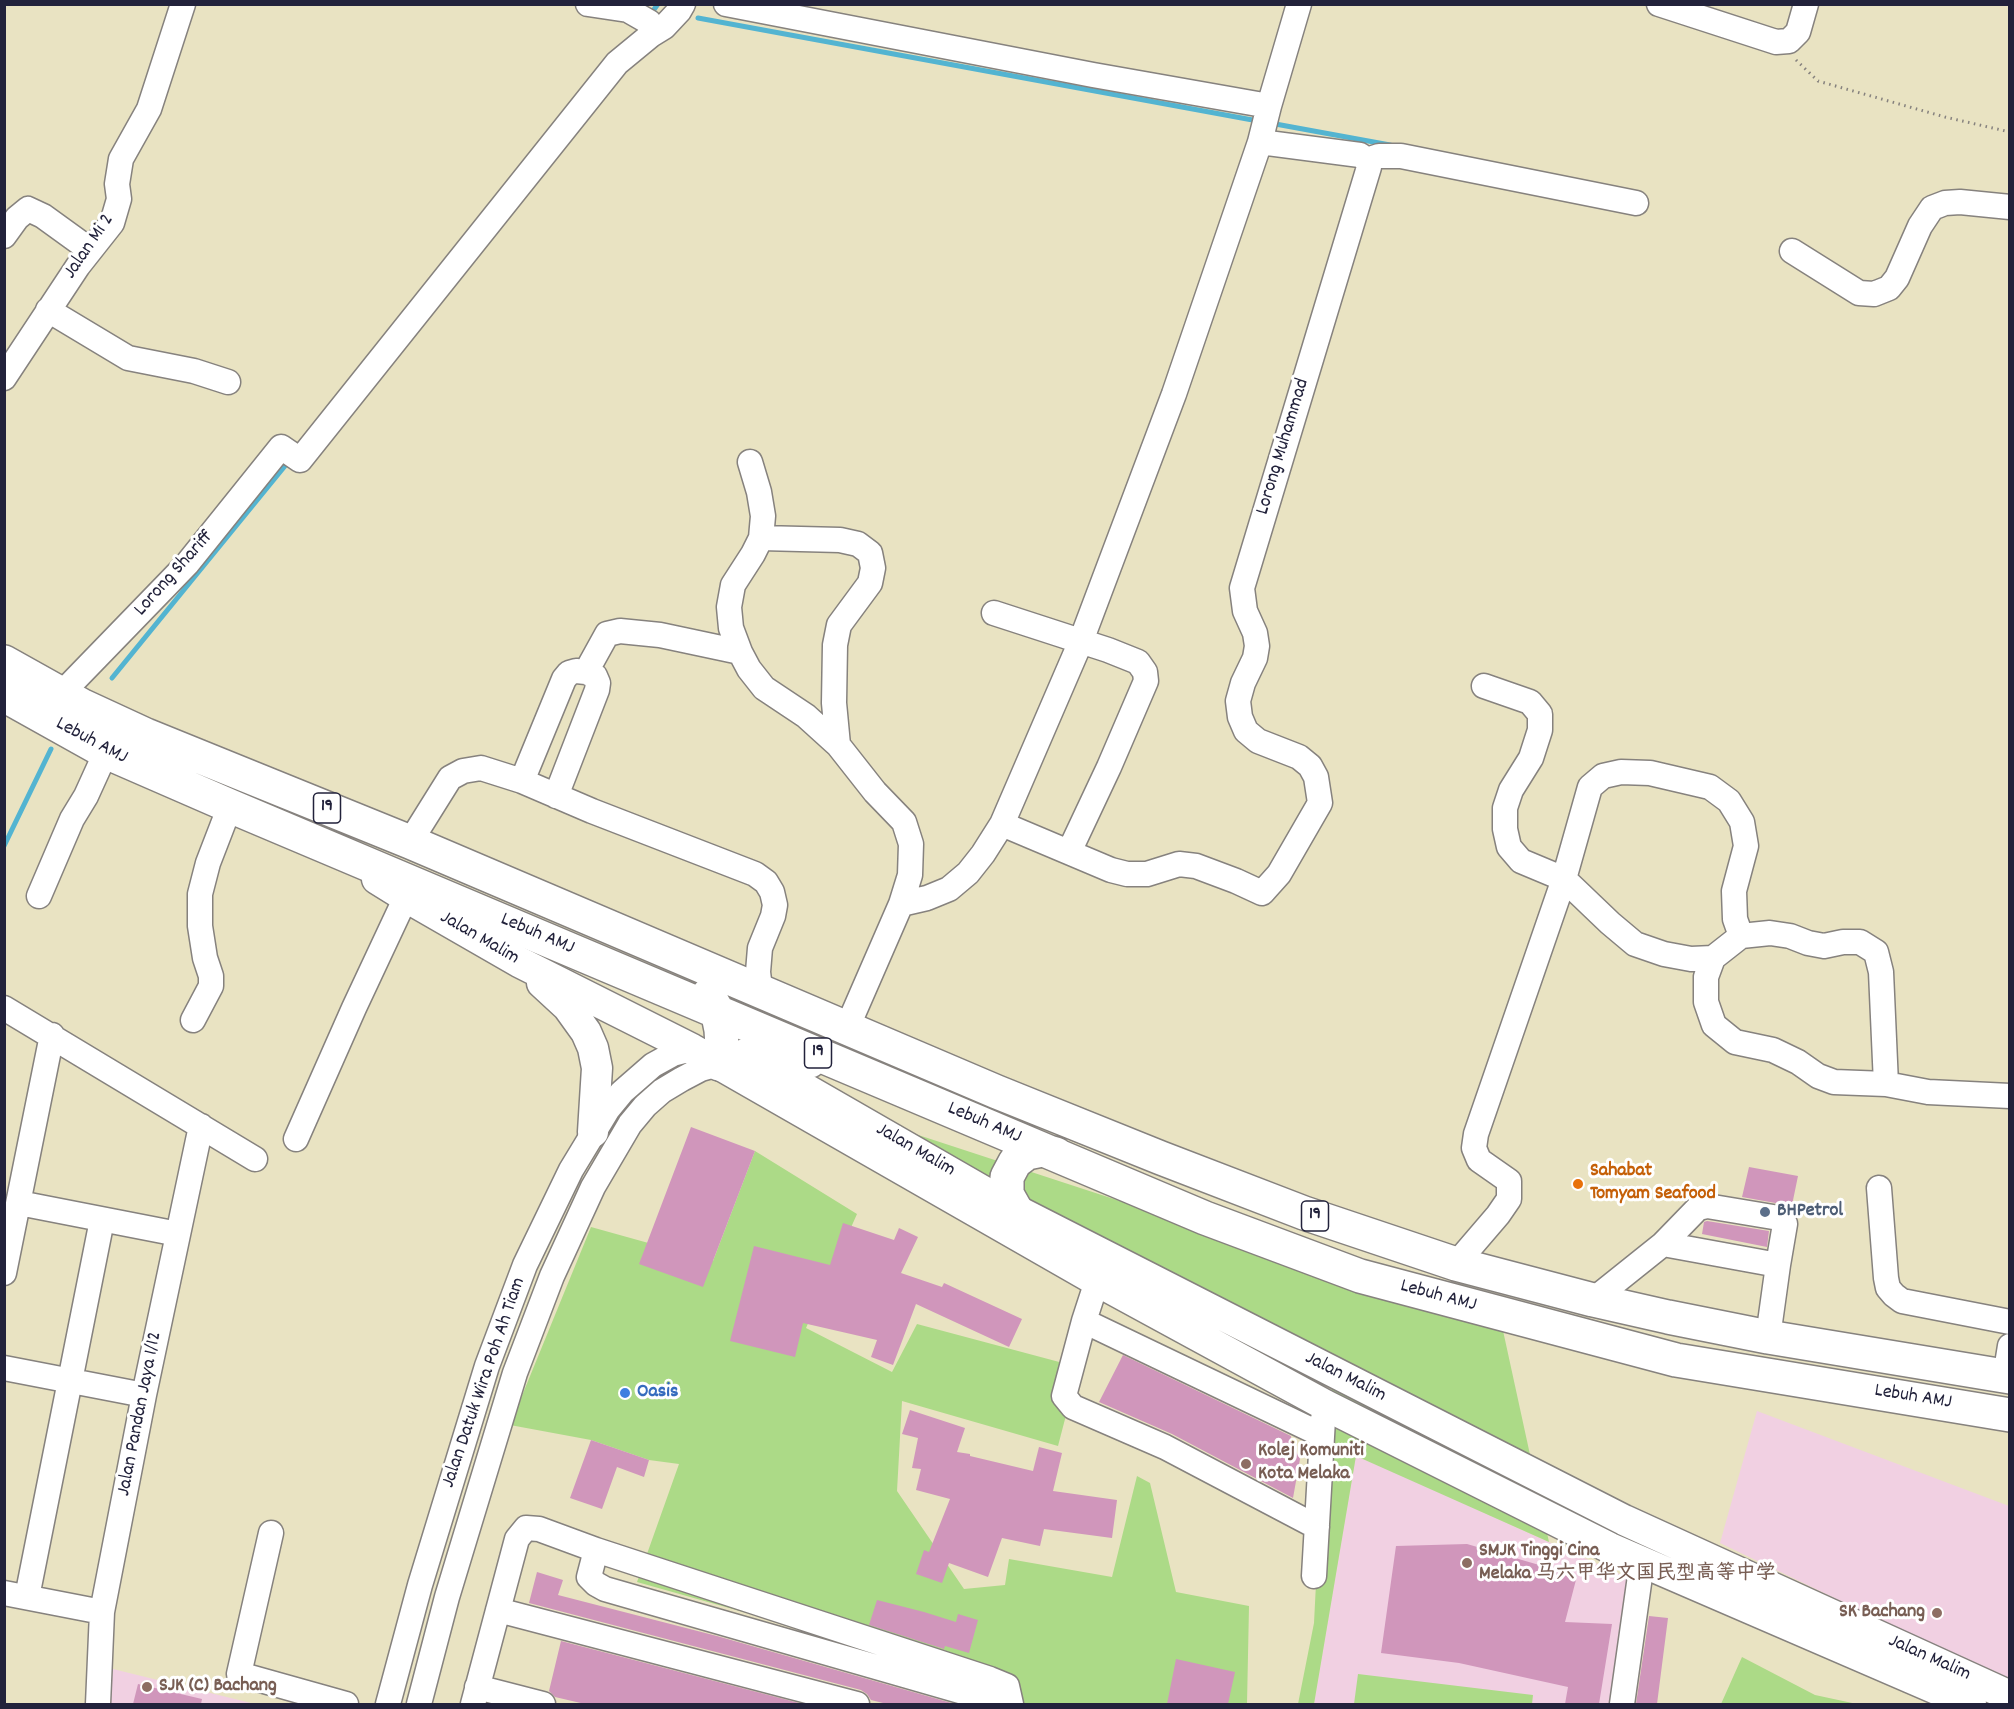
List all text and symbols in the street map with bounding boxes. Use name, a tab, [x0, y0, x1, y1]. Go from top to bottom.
street label: Jalan Mi 2	[60, 210, 120, 284]
street label: Lorong Muhammad	[1252, 376, 1316, 518]
street label: Lorong Shariff	[130, 526, 220, 622]
street label: Lebuh AMJ	[51, 713, 131, 771]
road number: 19	[314, 793, 340, 823]
street label: Jalan Malim	[435, 907, 523, 971]
street label: Lebuh AMJ	[496, 909, 578, 961]
road number: 19	[804, 1038, 832, 1068]
street label: Lebuh AMJ	[943, 1098, 1025, 1150]
street label: Jalan Malim	[871, 1119, 959, 1183]
place label: Sahabat Tomyam Seafood	[1590, 1160, 1716, 1207]
marker: Sahabat Tomyam Seafood	[1571, 1177, 1585, 1191]
place label: BHPetrol	[1777, 1200, 1843, 1224]
road number: 19	[1302, 1201, 1328, 1231]
marker: BHPetrol	[1758, 1205, 1772, 1219]
street label: Jalan Datuk Wira Poh Ah Tiam	[438, 1275, 532, 1491]
street label: Lebuh AMJ	[1397, 1275, 1479, 1319]
street label: Jalan Pandan Jaya 1/12	[113, 1330, 169, 1498]
street label: Jalan Malim	[1300, 1347, 1390, 1409]
street label: Lebuh AMJ	[1873, 1380, 1953, 1416]
place label: Oasis	[637, 1381, 678, 1405]
marker: Oasis	[618, 1386, 632, 1400]
place label: Kolej Komuniti Kota Melaka	[1258, 1440, 1364, 1487]
marker: Kolej Komuniti Kota Melaka	[1239, 1457, 1253, 1471]
place label: SMJK Tinggi Cina Melaka 马六甲华文国民型高等中学	[1479, 1540, 1776, 1587]
marker: SMJK Tinggi Cina Melaka 马六甲华文国民型高等中学	[1460, 1556, 1474, 1570]
place label: SK Bachang	[1839, 1601, 1925, 1625]
marker: SK Bachang	[1930, 1606, 1944, 1620]
street label: Jalan Malim	[1884, 1630, 1974, 1688]
place label: SJK (C) Bachang	[159, 1675, 277, 1699]
marker: SJK (C) Bachang	[140, 1680, 154, 1694]

